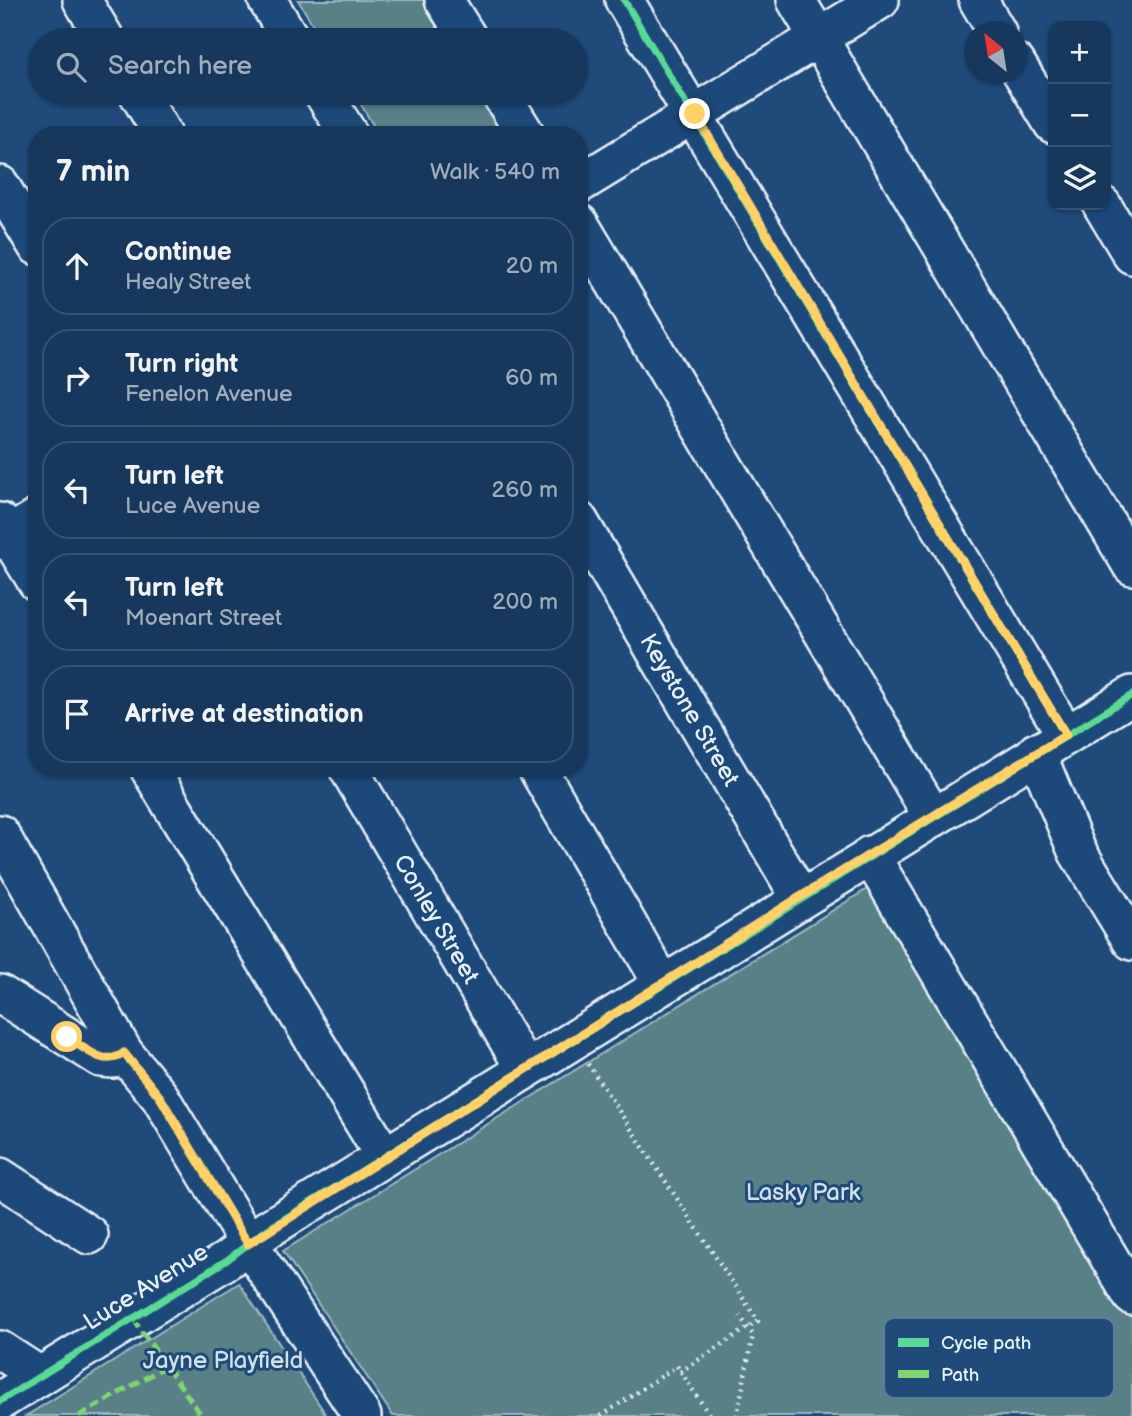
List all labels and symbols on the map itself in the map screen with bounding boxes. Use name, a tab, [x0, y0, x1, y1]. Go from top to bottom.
north arrow	[964, 21, 1027, 84]
route end	[679, 98, 710, 129]
street label: Keystone Street	[634, 628, 746, 792]
street label: Conley Street	[388, 849, 486, 989]
route start	[51, 1021, 82, 1052]
park label: Lasky Park	[746, 1178, 861, 1207]
street label: Luce Avenue	[78, 1237, 214, 1337]
legend	[884, 1318, 1114, 1398]
text: Cycle path	[941, 1332, 1031, 1355]
park label: Jayne Playfield	[143, 1346, 303, 1375]
text: Path	[941, 1364, 979, 1387]

